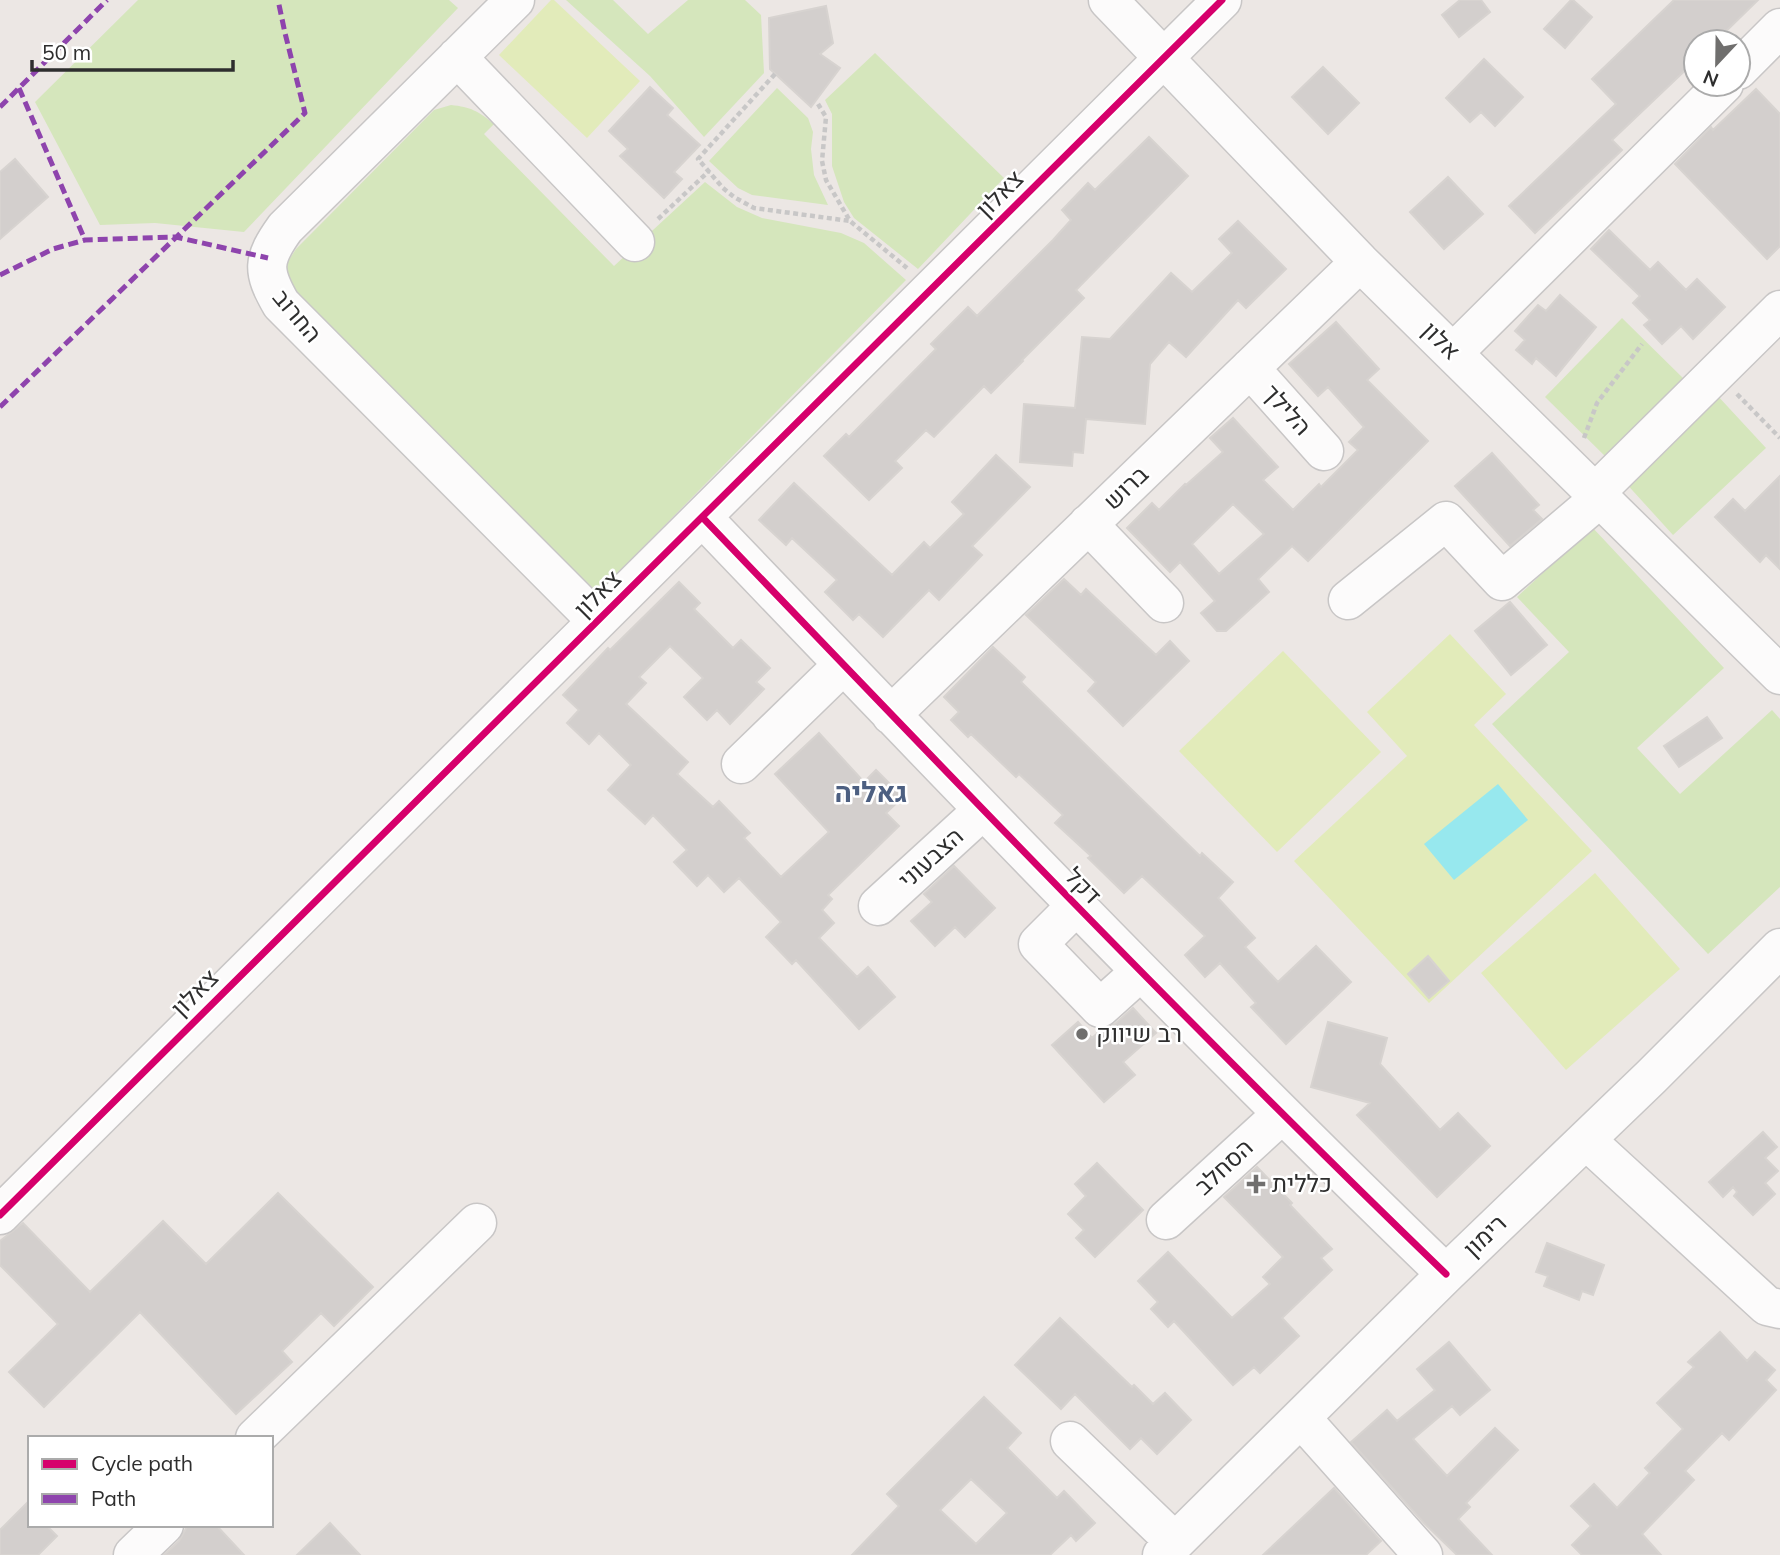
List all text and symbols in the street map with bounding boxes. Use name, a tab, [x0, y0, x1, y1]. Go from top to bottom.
scale bar	[32, 28, 233, 72]
north arrow	[1682, 28, 1752, 98]
text: 50 m	[42, 39, 91, 65]
text: N	[1699, 65, 1722, 93]
street label: צאלון	[969, 163, 1029, 223]
street label: החרוב	[267, 283, 329, 348]
street label: אלון	[1416, 315, 1467, 366]
street label: הלילך	[1257, 378, 1318, 441]
street label: ברוש	[1097, 459, 1154, 516]
street label: צאלון	[567, 563, 627, 623]
district label: גאליה	[834, 774, 908, 809]
street label: הצבעוני	[892, 820, 969, 894]
street label: דקל	[1059, 861, 1108, 910]
street label: צאלון	[164, 962, 224, 1022]
place label: רב שיווק	[1096, 1018, 1182, 1048]
marker: רב שיווק	[1074, 1026, 1090, 1042]
street label: הסחלב	[1188, 1132, 1259, 1201]
place label: כללית	[1272, 1168, 1332, 1198]
marker: כללית	[1246, 1174, 1266, 1194]
street label: רימון	[1457, 1208, 1512, 1263]
legend	[28, 1436, 273, 1527]
text: Cycle path	[91, 1450, 193, 1476]
text: Path	[91, 1485, 136, 1511]

